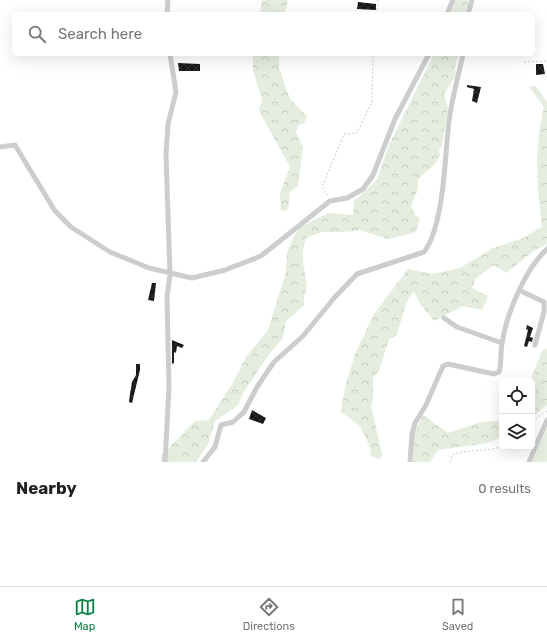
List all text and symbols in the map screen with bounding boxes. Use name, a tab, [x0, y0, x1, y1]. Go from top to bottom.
search box	[12, 12, 535, 56]
icon: search	[26, 23, 48, 45]
text: Search here	[58, 25, 142, 43]
map controls	[499, 378, 535, 450]
button: locate	[499, 378, 535, 414]
button: layers	[499, 414, 535, 450]
text: Nearby	[16, 478, 77, 498]
text: 0 results	[478, 481, 531, 496]
tab: Map	[74, 596, 96, 633]
tab: Directions	[243, 596, 295, 633]
tab: Saved	[442, 596, 473, 633]

